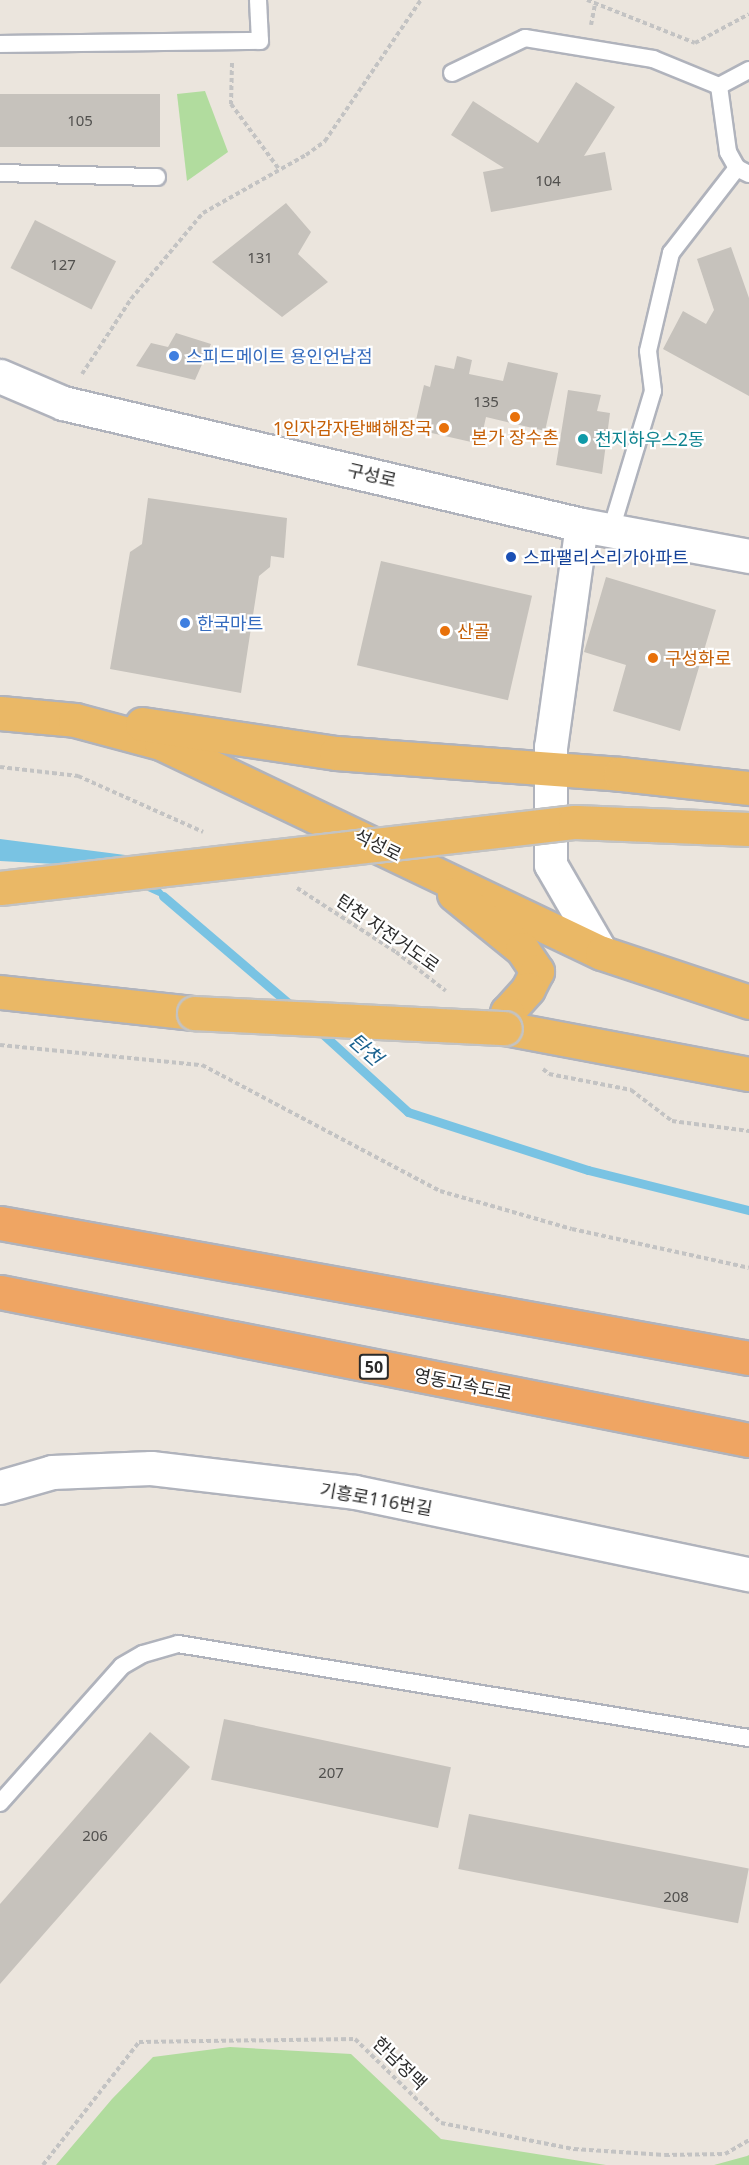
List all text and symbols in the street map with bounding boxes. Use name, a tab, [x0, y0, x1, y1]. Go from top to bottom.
house number: 105	[67, 112, 93, 130]
house number: 104	[535, 172, 561, 190]
house number: 131	[247, 249, 273, 267]
house number: 127	[50, 256, 76, 274]
place label: 스피드메이트 용인언남점	[186, 345, 373, 367]
marker: 스피드메이트 용인언남점	[167, 349, 181, 363]
house number: 135	[473, 393, 499, 411]
marker: 본가 장수촌	[508, 410, 522, 424]
place label: 1인자감자탕뼈해장국	[273, 417, 432, 439]
marker: 1인자감자탕뼈해장국	[437, 421, 451, 435]
place label: 본가 장수촌	[471, 426, 559, 448]
place label: 천지하우스2동	[595, 428, 705, 450]
marker: 천지하우스2동	[576, 432, 590, 446]
street label: 구성로	[345, 459, 399, 491]
place label: 스파팰리스리가아파트	[523, 546, 689, 568]
marker: 스파팰리스리가아파트	[504, 550, 518, 564]
place label: 한국마트	[197, 612, 263, 634]
marker: 한국마트	[178, 616, 192, 630]
place label: 산골	[457, 620, 490, 642]
marker: 산골	[438, 624, 452, 638]
place label: 구성화로	[665, 647, 731, 669]
marker: 구성화로	[646, 651, 660, 665]
street label: 석성로	[351, 824, 405, 866]
street label: 탄천 자전거도로	[332, 890, 444, 976]
water label: 탄천	[344, 1028, 388, 1070]
road number: 50	[358, 1354, 391, 1380]
street label: 영동고속도로	[412, 1364, 514, 1404]
street label: 기흥로116번길	[318, 1478, 434, 1520]
house number: 207	[318, 1764, 344, 1782]
house number: 206	[82, 1827, 108, 1845]
house number: 208	[663, 1888, 689, 1906]
street label: 한남정맥	[369, 2032, 431, 2094]

